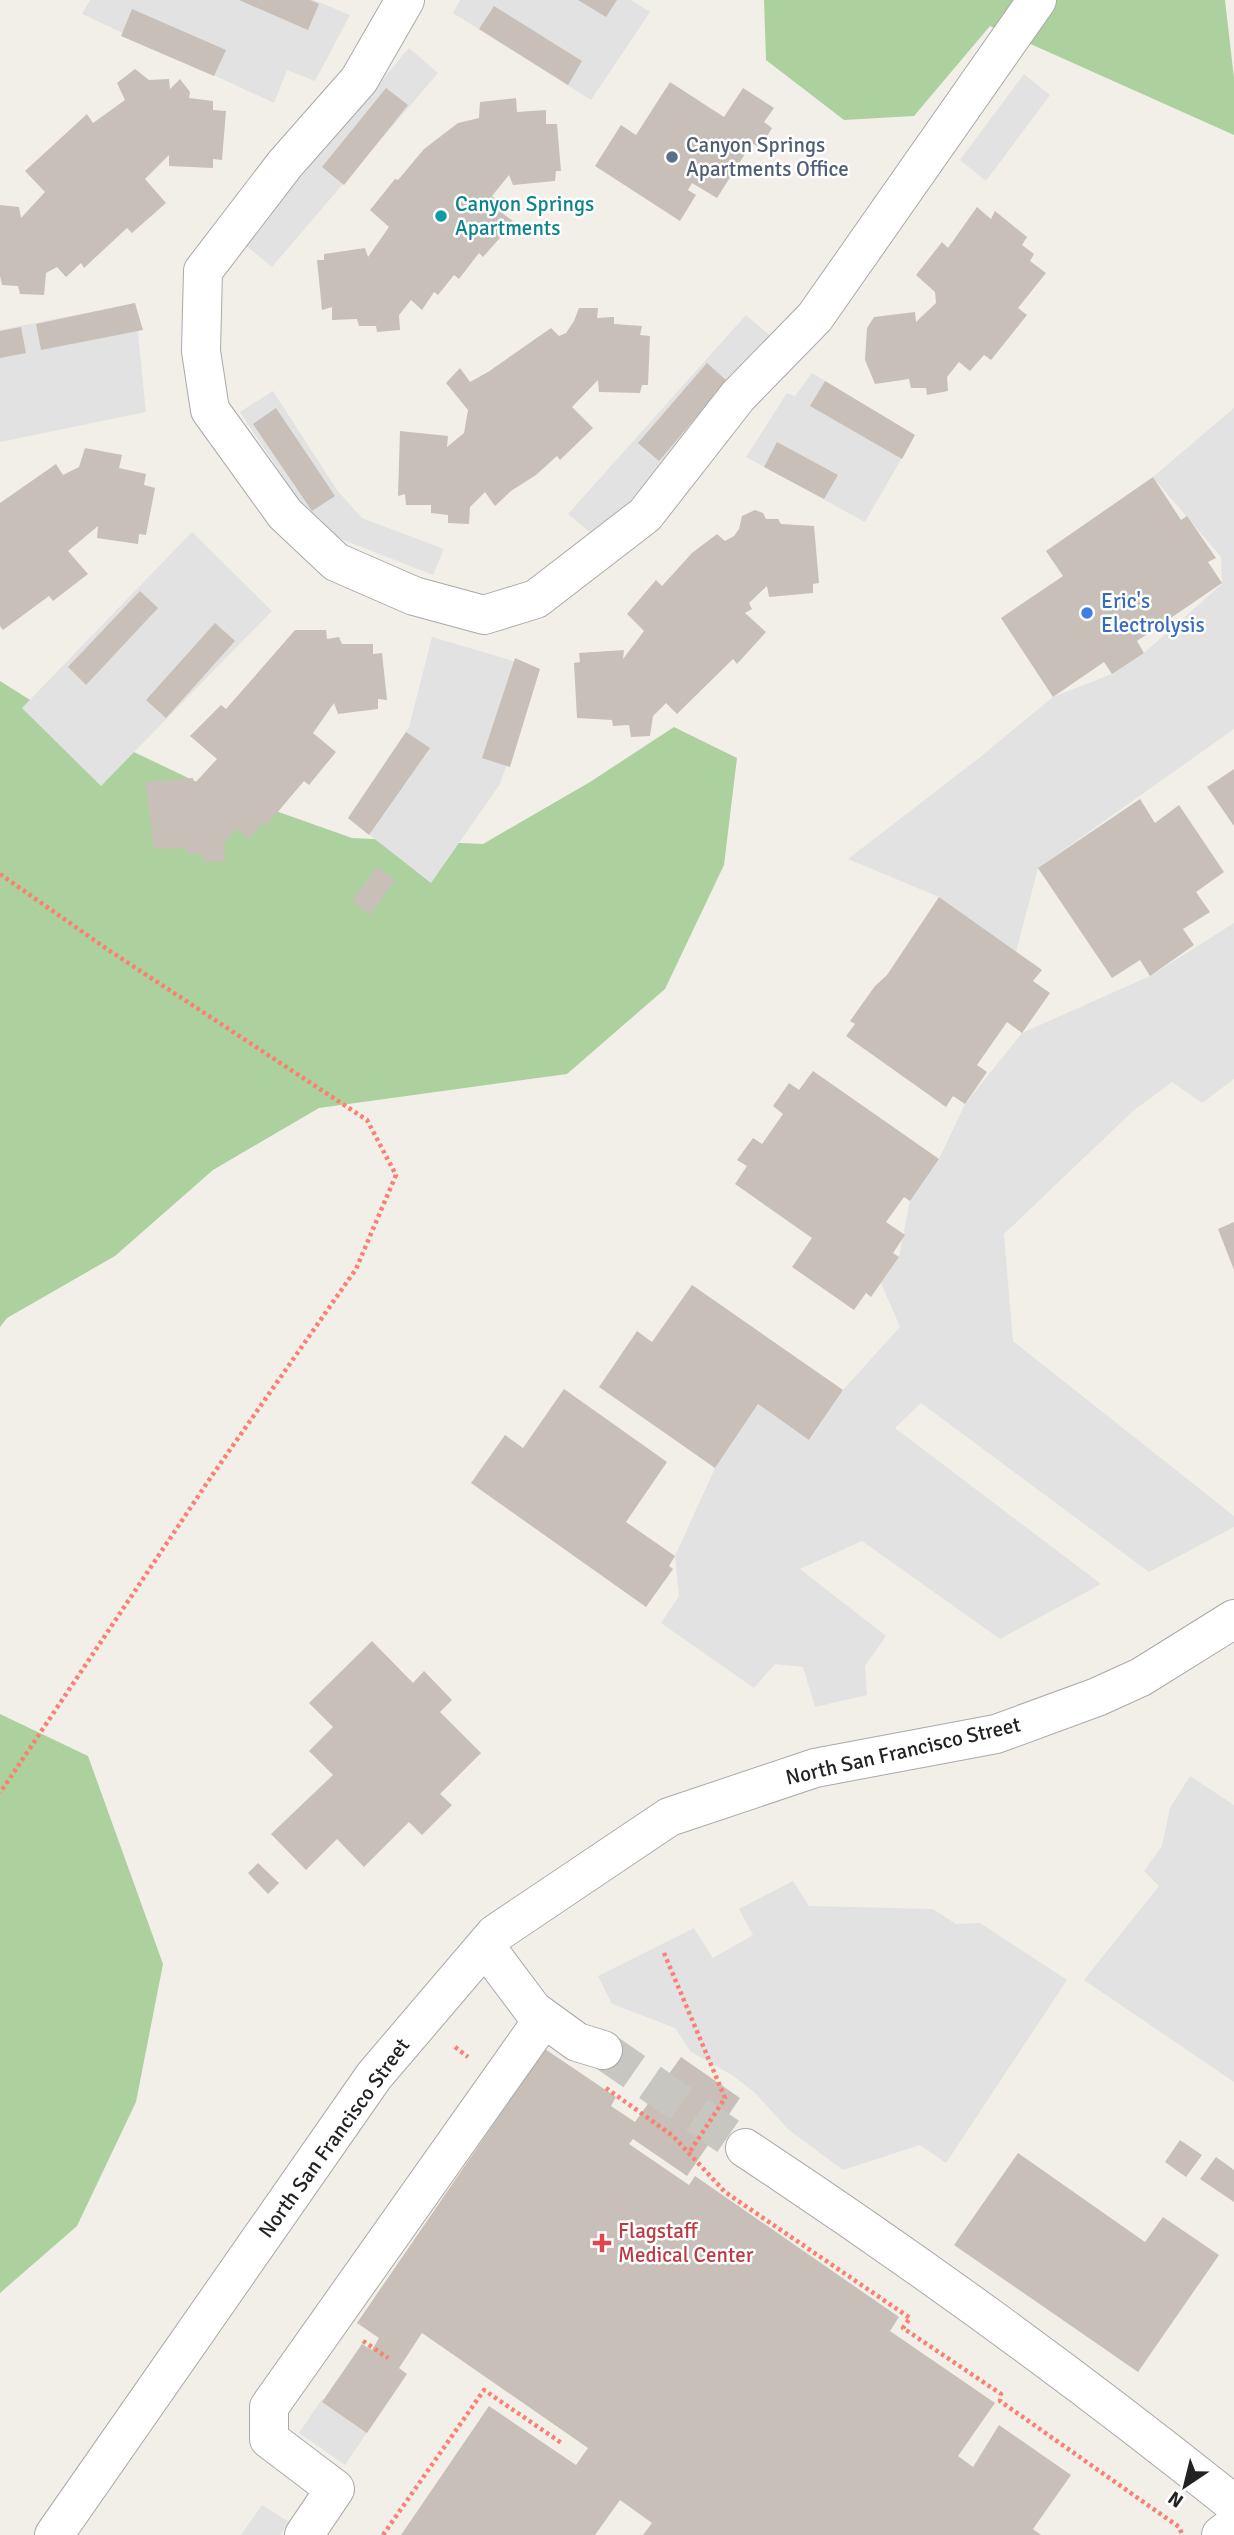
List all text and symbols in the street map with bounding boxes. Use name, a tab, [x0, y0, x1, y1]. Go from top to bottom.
place label: Canyon Springs Apartments Office	[686, 132, 849, 182]
marker: Canyon Springs Apartments Office	[664, 149, 680, 165]
place label: Canyon Springs Apartments	[455, 191, 594, 241]
marker: Canyon Springs Apartments	[433, 208, 449, 224]
place label: Eric's Electrolysis	[1101, 588, 1205, 638]
marker: Eric's Electrolysis	[1079, 605, 1095, 621]
street label: North San Francisco Street	[783, 1711, 1023, 1791]
street label: North San Francisco Street	[253, 2033, 415, 2243]
place label: Flagstaff Medical Center	[618, 2218, 754, 2268]
marker: Flagstaff Medical Center	[592, 2233, 612, 2253]
north arrow	[1150, 2451, 1220, 2521]
text: N	[1164, 2485, 1188, 2513]

